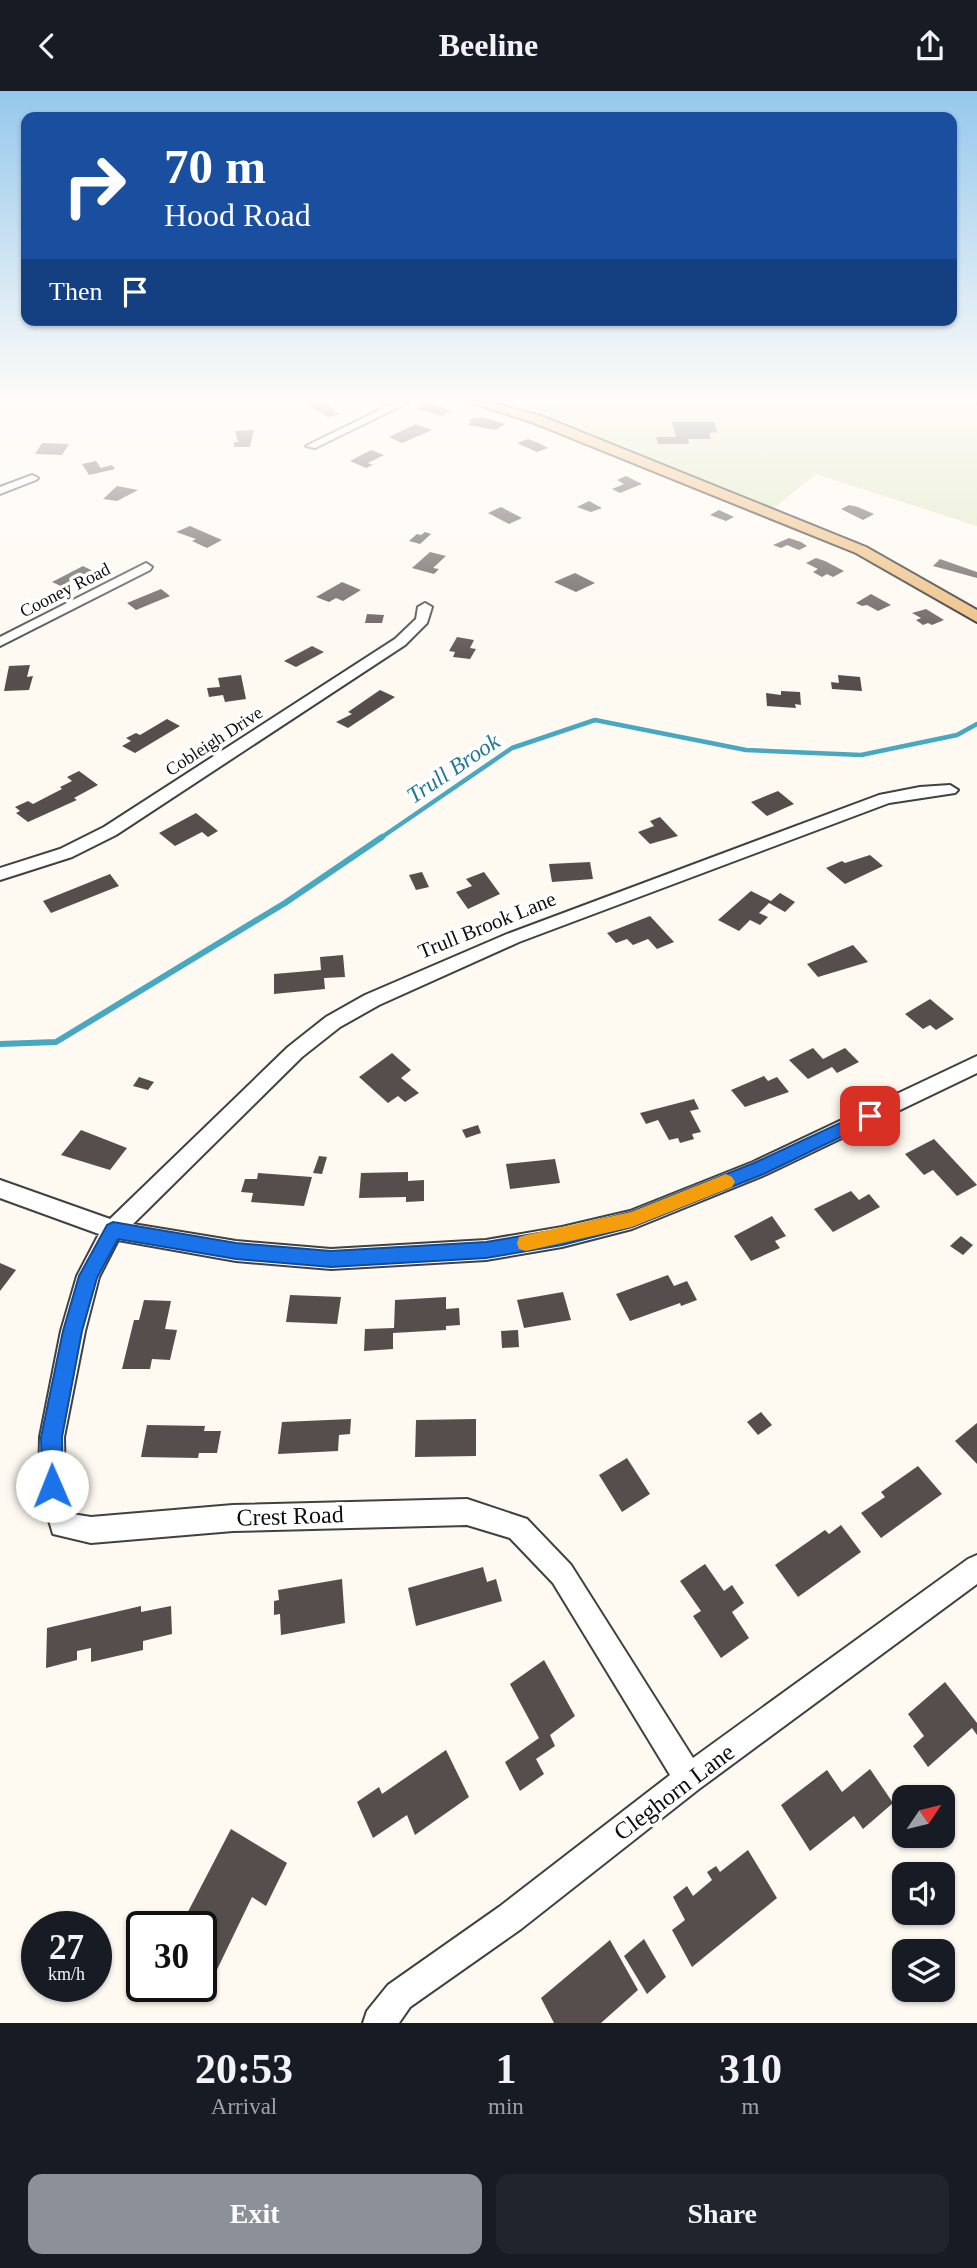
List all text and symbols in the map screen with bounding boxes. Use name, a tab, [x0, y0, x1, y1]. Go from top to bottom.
icon: back	[28, 27, 66, 65]
text: Beeline	[439, 27, 538, 63]
icon: share	[911, 27, 949, 65]
text: 70 m	[164, 139, 266, 194]
icon: right	[49, 140, 140, 231]
text: Hood Road	[164, 197, 311, 233]
icon: arrive	[116, 273, 154, 311]
text: Then	[49, 277, 102, 306]
street label: Cooney Road	[17, 559, 113, 621]
street label: Cobleigh Drive	[162, 702, 266, 780]
water label: Trull Brook	[402, 728, 505, 808]
street label: Trull Brook Lane	[415, 886, 559, 964]
pin	[840, 1086, 900, 1146]
icon: arrive	[851, 1097, 889, 1135]
position arrow	[15, 1449, 89, 1523]
street label: Crest Road	[236, 1501, 344, 1531]
street label: Cleghorn Lane	[609, 1738, 739, 1846]
north arrow	[892, 1785, 956, 1848]
map controls	[892, 1785, 955, 2002]
button: sound	[892, 1862, 955, 1925]
speed limit sign: 30	[126, 1911, 217, 2002]
text: 27	[49, 1928, 84, 1967]
button: layers	[892, 1939, 955, 2002]
text: km/h	[48, 1964, 85, 1984]
text: 20:53	[195, 2046, 293, 2092]
text: 1	[495, 2046, 516, 2092]
text: 310	[719, 2046, 782, 2092]
text: Arrival	[211, 2094, 277, 2119]
text: min	[488, 2094, 524, 2119]
text: m	[741, 2094, 759, 2119]
button: Exit	[28, 2174, 482, 2254]
button: Share	[496, 2174, 949, 2254]

